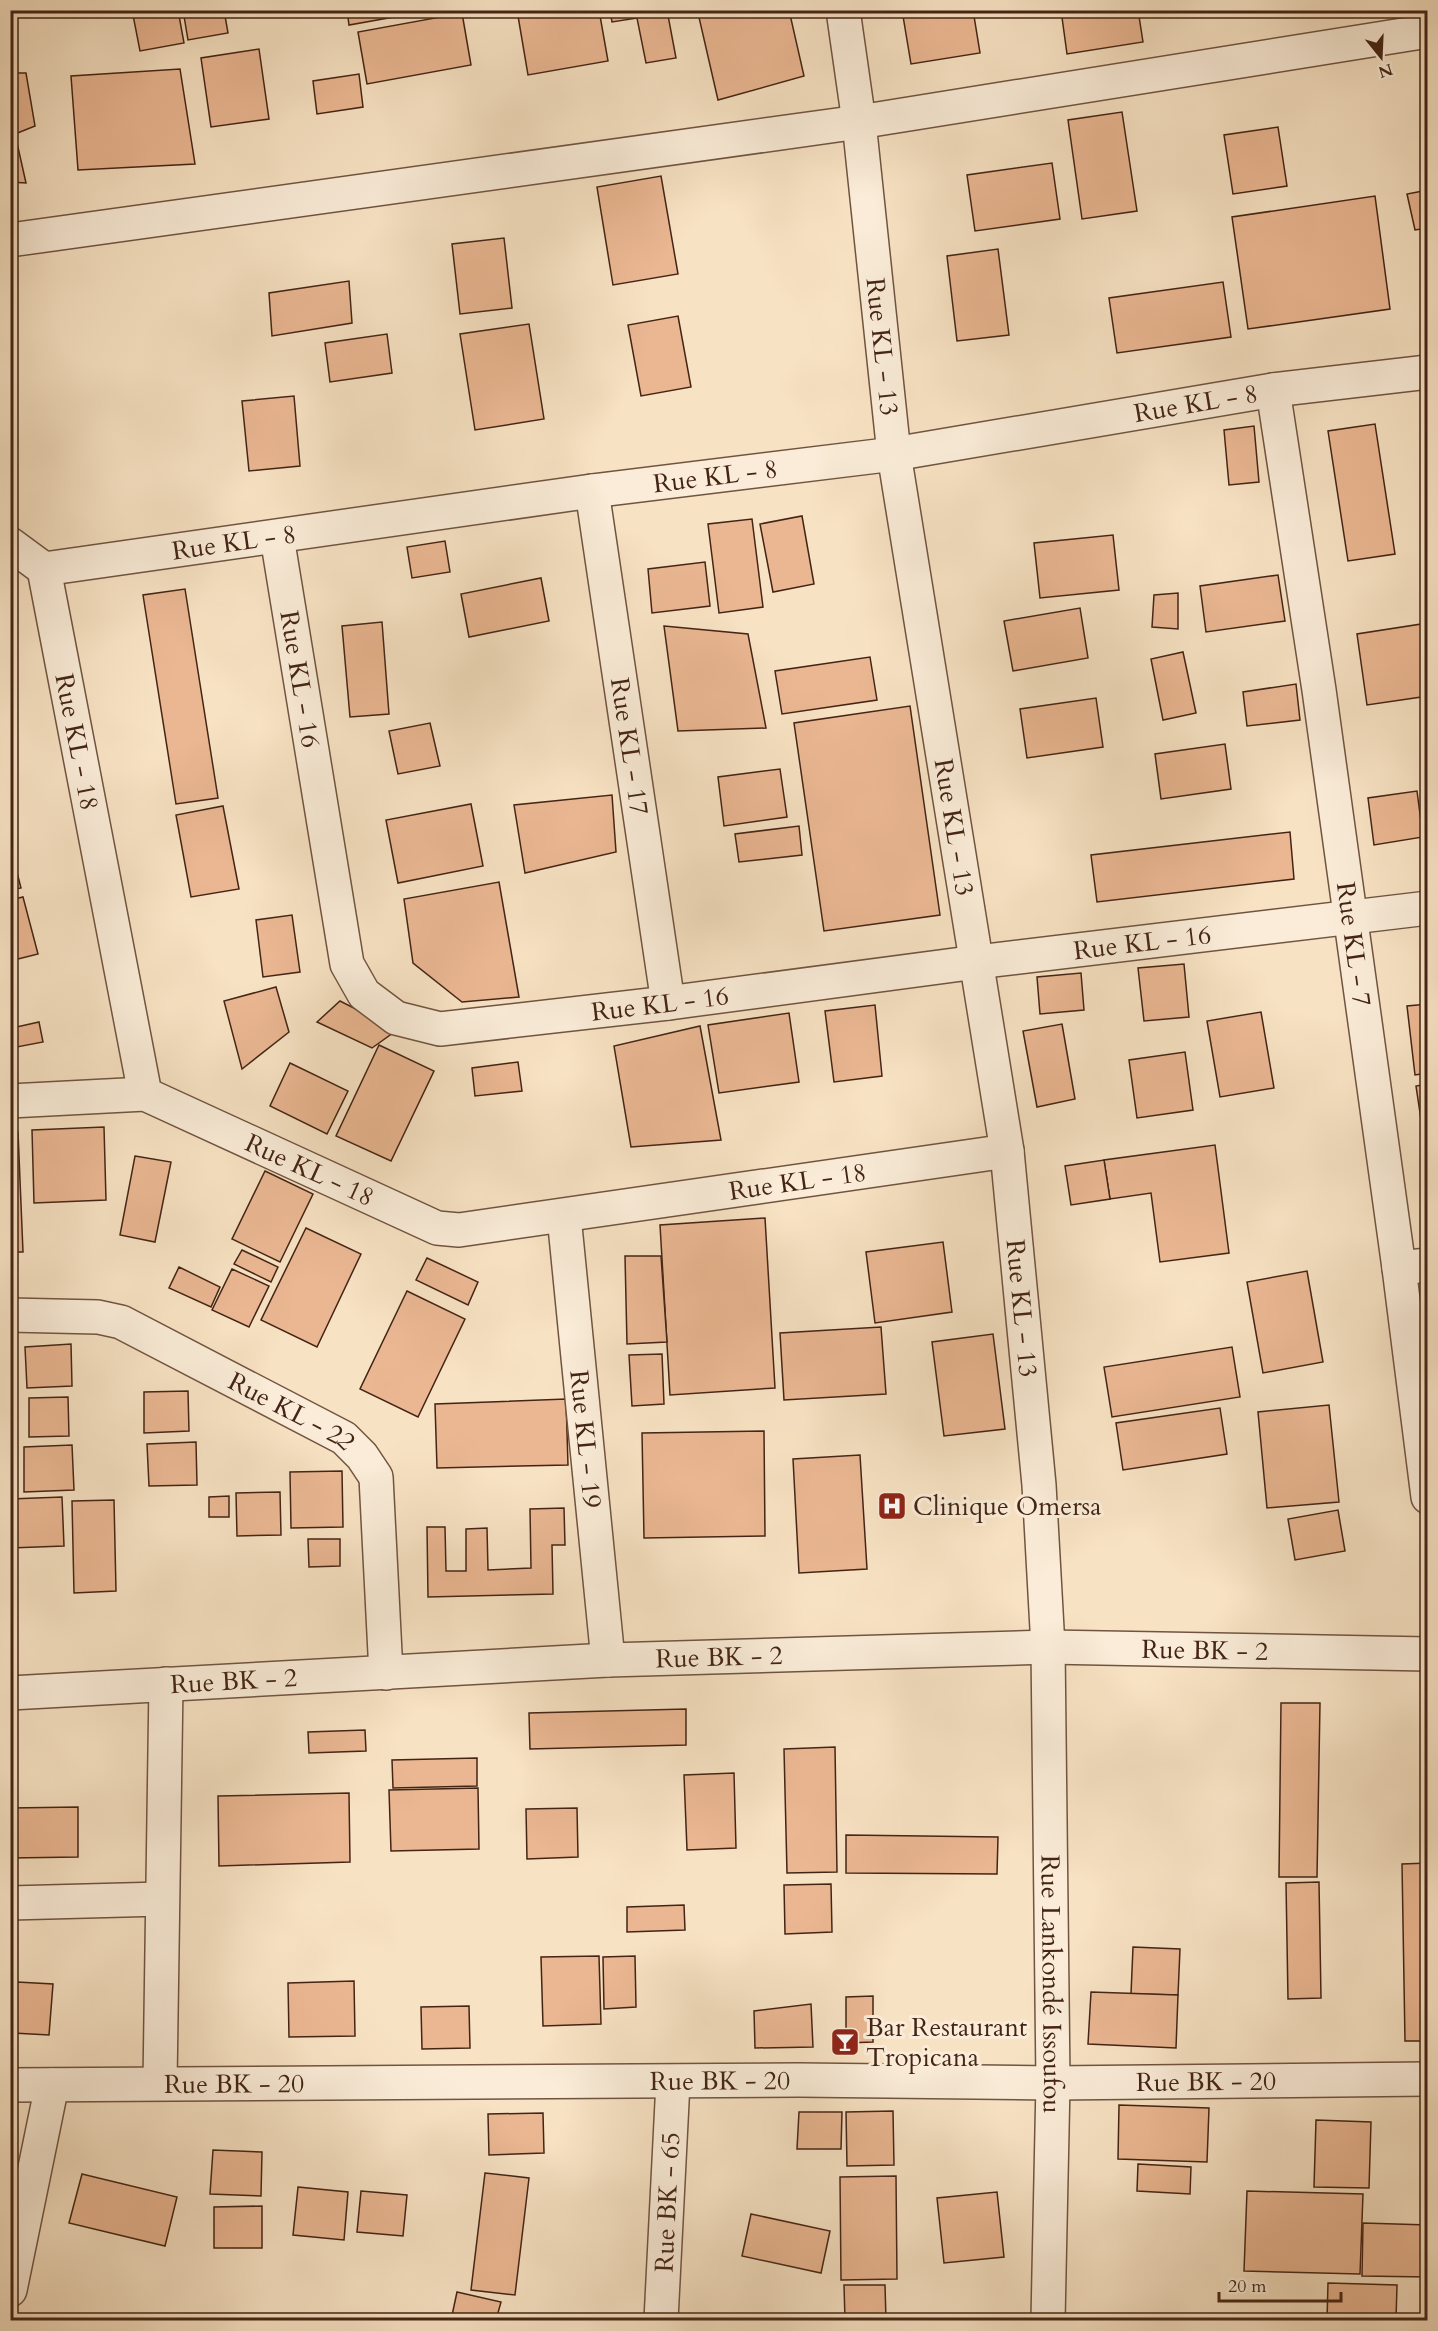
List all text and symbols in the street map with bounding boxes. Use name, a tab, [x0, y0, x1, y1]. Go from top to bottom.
north arrow	[1351, 27, 1411, 87]
text: N	[1375, 58, 1395, 83]
street label: Rue KL - 13	[858, 276, 907, 417]
street label: Rue KL - 8	[1131, 376, 1260, 431]
street label: Rue KL - 8	[651, 451, 780, 501]
street label: Rue KL - 8	[170, 516, 298, 569]
street label: Rue KL - 16	[271, 608, 328, 750]
street label: Rue KL - 18	[46, 671, 107, 813]
street label: Rue KL - 17	[602, 675, 657, 817]
street label: Rue KL - 13	[926, 756, 982, 898]
street label: Rue KL - 7	[1328, 880, 1380, 1008]
street label: Rue KL - 16	[1071, 917, 1213, 968]
street label: Rue KL - 16	[589, 978, 731, 1030]
street label: Rue KL - 18	[239, 1125, 380, 1215]
street label: Rue KL - 18	[727, 1155, 869, 1209]
street label: Rue KL - 13	[998, 1238, 1046, 1379]
street label: Rue KL - 22	[222, 1364, 363, 1458]
street label: Rue KL - 19	[561, 1368, 610, 1510]
place label: Clinique Omersa	[913, 1489, 1102, 1524]
hospital icon: Clinique Omersa	[876, 1490, 908, 1522]
street label: Rue BK - 2	[1141, 1632, 1269, 1669]
street label: Rue BK - 2	[655, 1638, 783, 1677]
street label: Rue BK - 2	[169, 1660, 298, 1702]
street label: Rue Lankondé Issoufou	[1032, 1854, 1070, 2114]
place label: Bar Restaurant Tropicana	[866, 2010, 1027, 2075]
bar icon: Bar Restaurant Tropicana	[829, 2026, 861, 2058]
street label: Rue BK - 20	[650, 2063, 790, 2099]
street label: Rue BK - 20	[1136, 2064, 1276, 2100]
street label: Rue BK - 20	[164, 2066, 304, 2102]
street label: Rue BK - 65	[646, 2131, 688, 2273]
scale bar	[1219, 2265, 1340, 2303]
text: 20 m	[1228, 2274, 1267, 2299]

